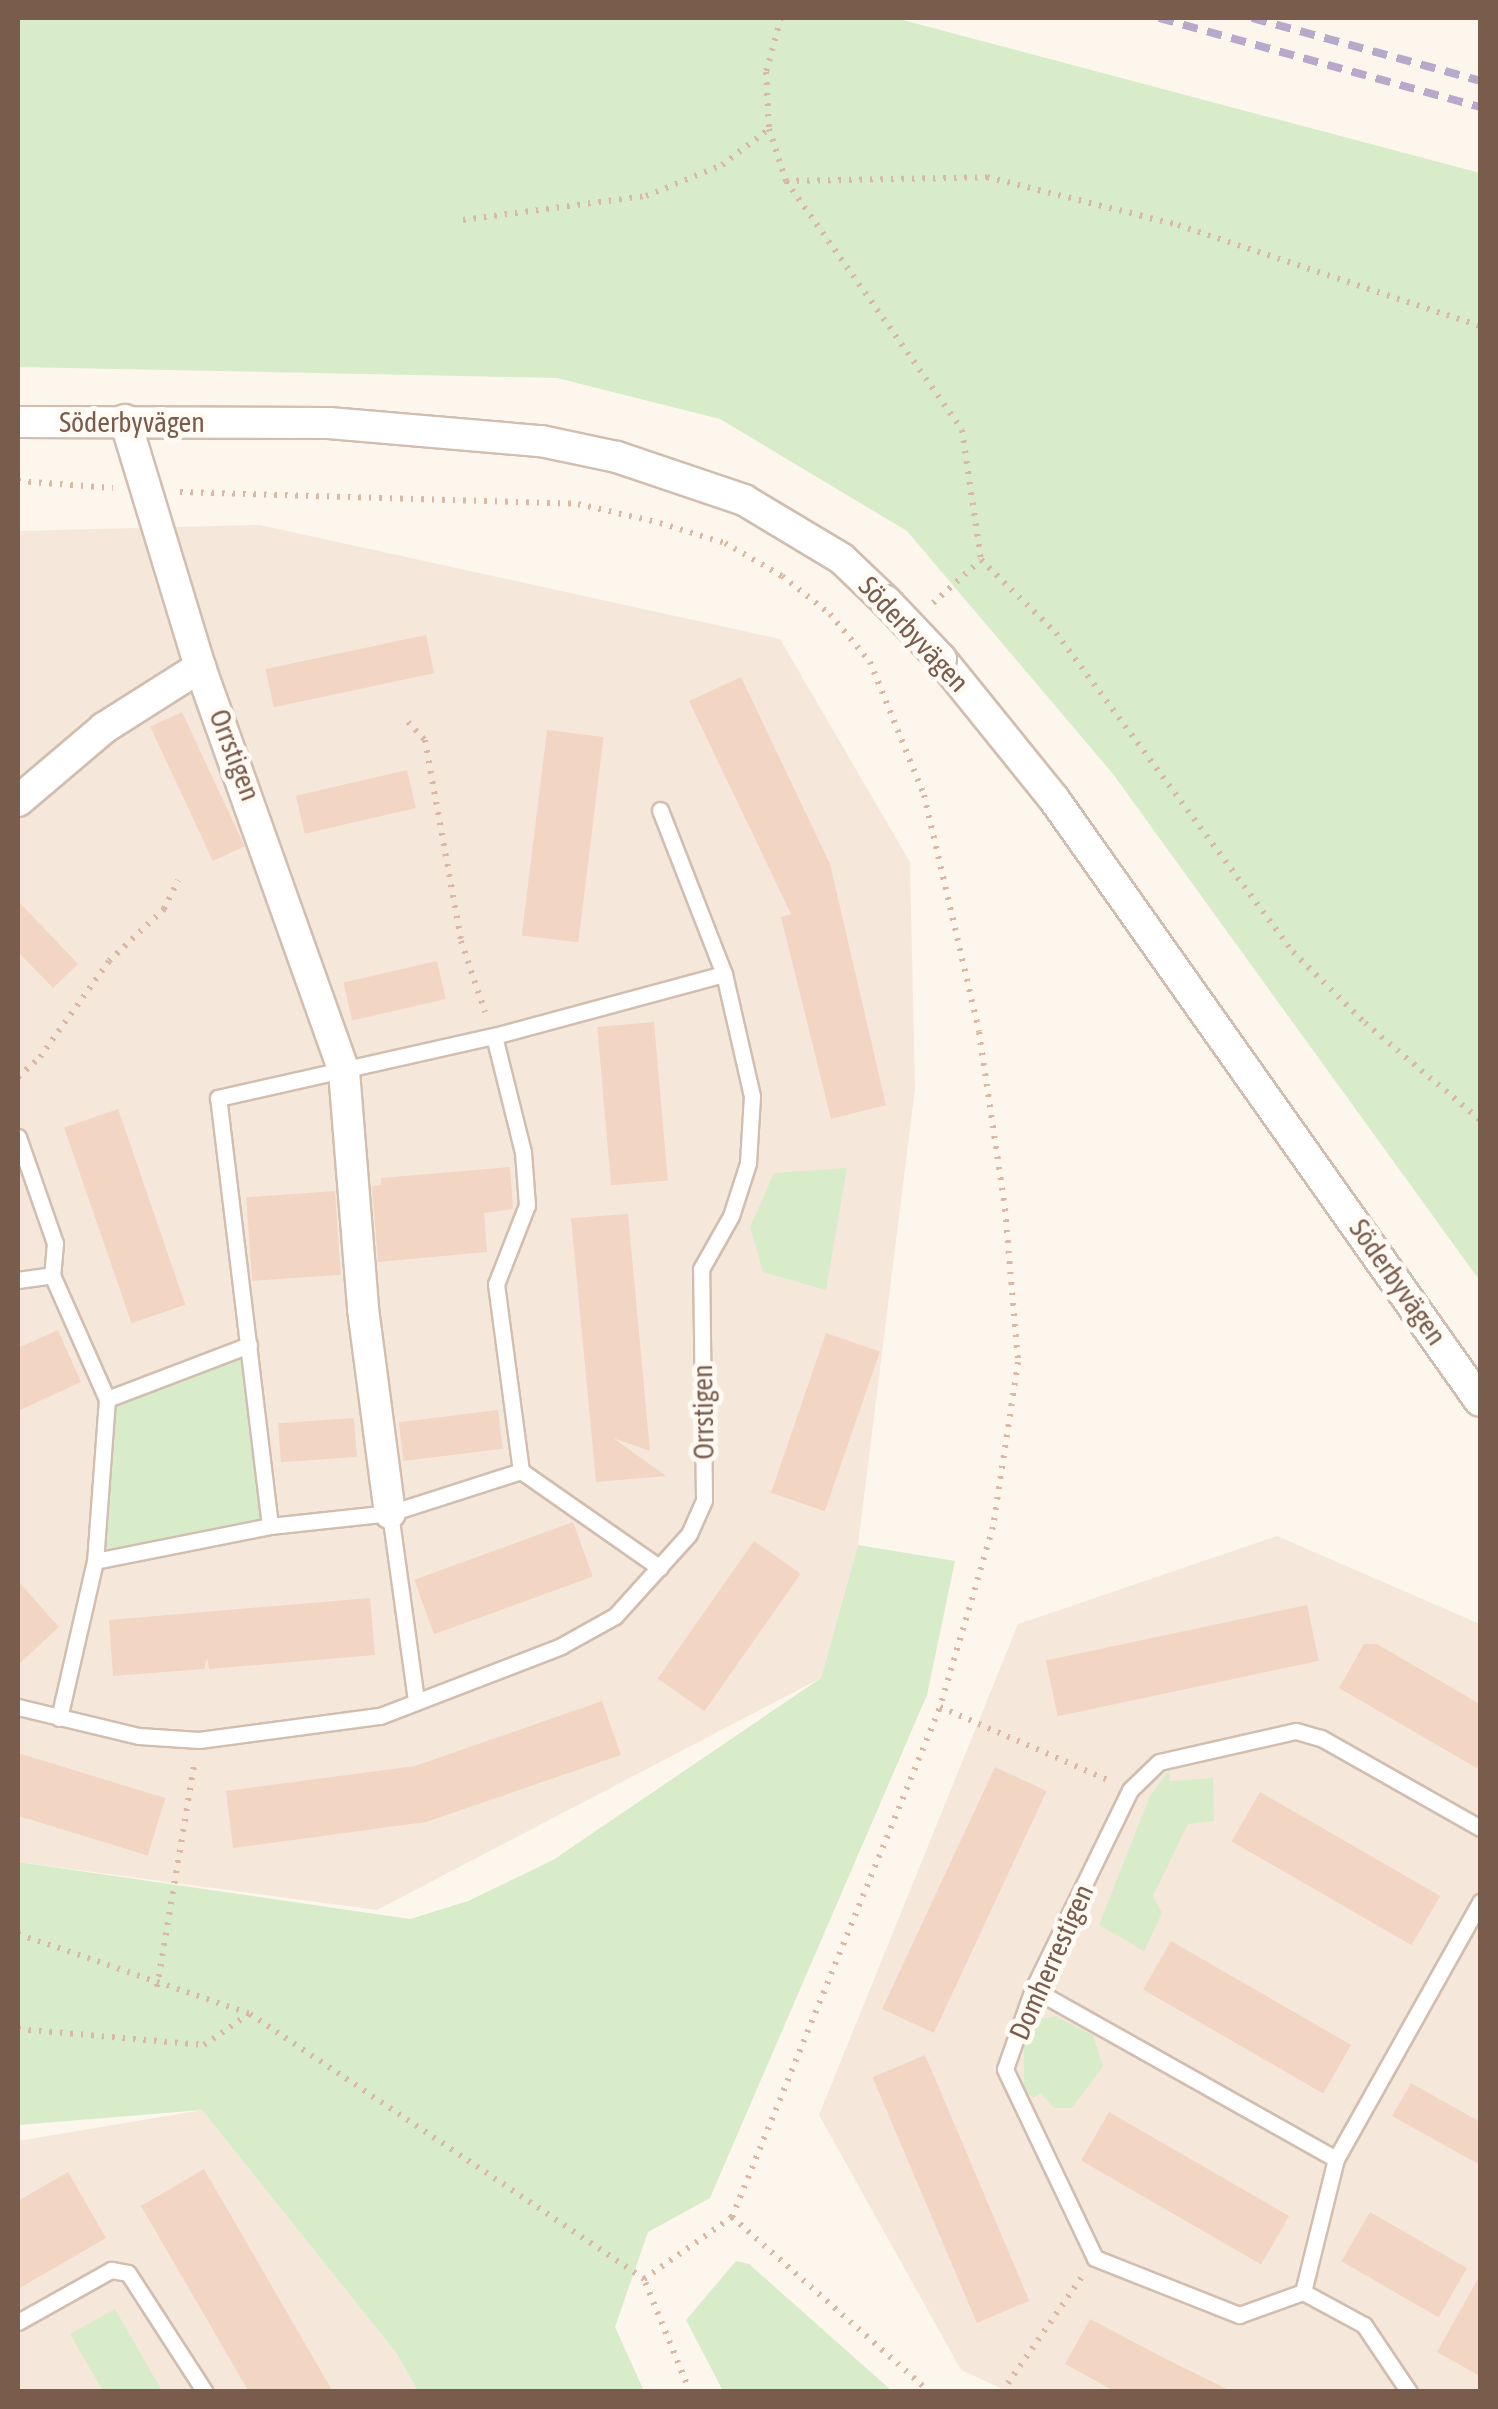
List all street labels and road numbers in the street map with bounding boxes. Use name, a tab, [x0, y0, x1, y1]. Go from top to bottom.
street label: Söderbyvägen	[59, 405, 205, 439]
street label: Söderbyvägen	[852, 569, 976, 699]
street label: Orrstigen	[202, 705, 268, 805]
street label: Söderbyvägen	[1342, 1213, 1454, 1351]
street label: Orrstigen	[685, 1364, 721, 1460]
street label: Domherrestigen	[1002, 1879, 1100, 2045]

